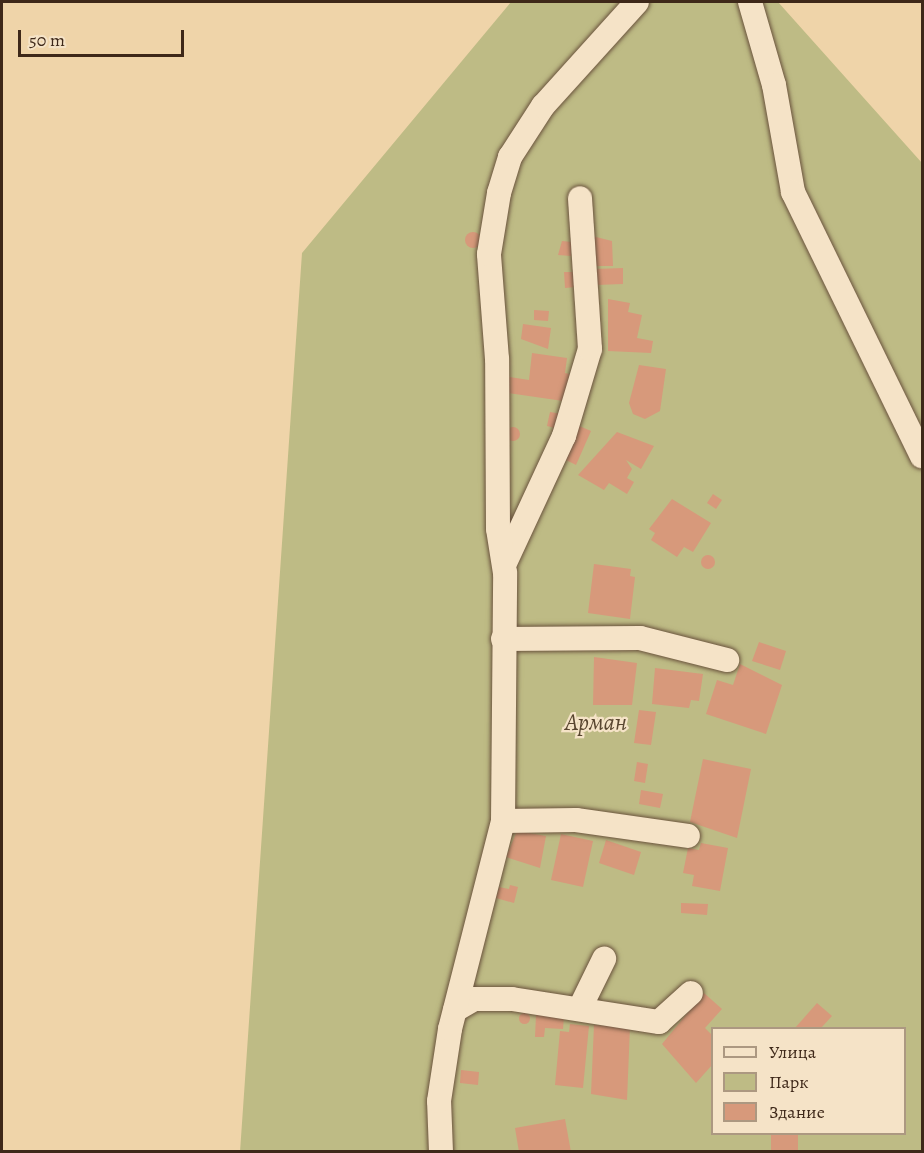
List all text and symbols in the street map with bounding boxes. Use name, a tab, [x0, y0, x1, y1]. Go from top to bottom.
scale bar	[21, 18, 188, 56]
text: 50 m	[29, 28, 65, 52]
park label: Арман	[565, 709, 627, 737]
legend	[711, 1027, 906, 1135]
text: Улица	[769, 1040, 816, 1064]
text: Парк	[769, 1070, 809, 1094]
text: Здание	[769, 1100, 825, 1124]

